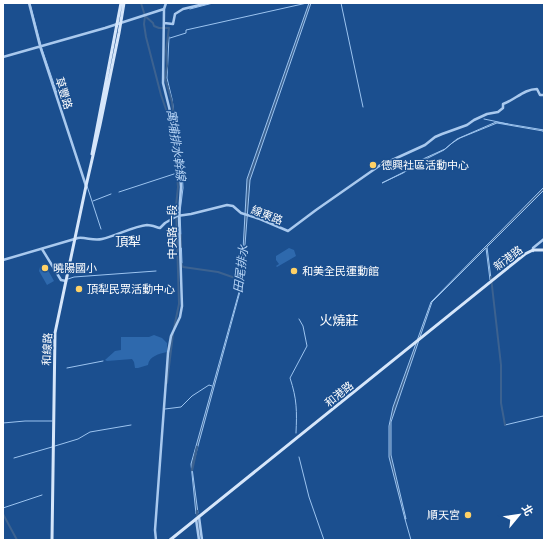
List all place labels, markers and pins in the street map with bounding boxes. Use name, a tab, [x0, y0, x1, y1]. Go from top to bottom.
place label: 德興社區活動中心	[381, 159, 469, 171]
marker: 德興社區活動中心	[368, 160, 378, 170]
place label: 曉陽國小	[53, 262, 97, 274]
marker: 曉陽國小	[40, 263, 50, 273]
place label: 和美全民運動館	[302, 265, 379, 277]
marker: 和美全民運動館	[289, 266, 299, 276]
place label: 頂犁民眾活動中心	[87, 283, 175, 295]
marker: 頂犁民眾活動中心	[74, 284, 84, 294]
place label: 順天宮	[427, 509, 460, 521]
marker: 順天宮	[463, 510, 473, 520]

